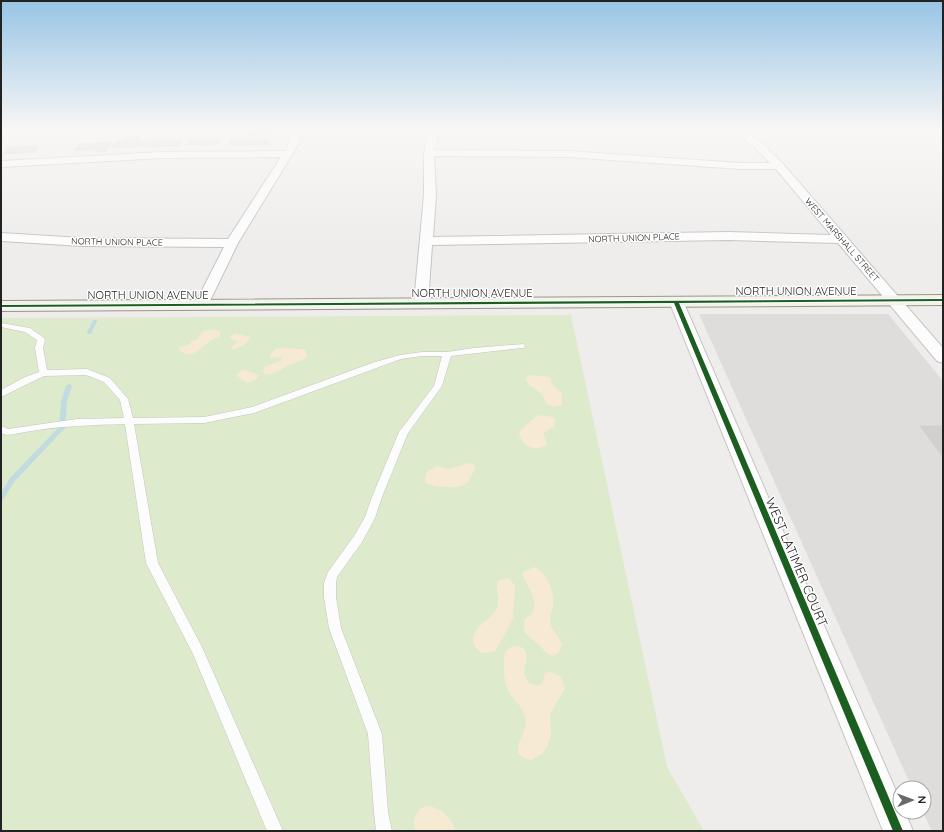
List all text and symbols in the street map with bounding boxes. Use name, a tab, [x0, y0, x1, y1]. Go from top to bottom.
street label: WEST MARSHALL STREET	[803, 195, 882, 284]
street label: NORTH UNION PLACE	[588, 230, 680, 245]
street label: NORTH UNION PLACE	[71, 235, 163, 248]
street label: NORTH UNION AVENUE	[735, 284, 857, 298]
street label: NORTH UNION AVENUE	[411, 286, 533, 300]
street label: NORTH UNION AVENUE	[87, 288, 209, 302]
street label: WEST LATIMER COURT	[762, 495, 832, 629]
north arrow	[892, 780, 932, 820]
text: N	[915, 796, 929, 804]

